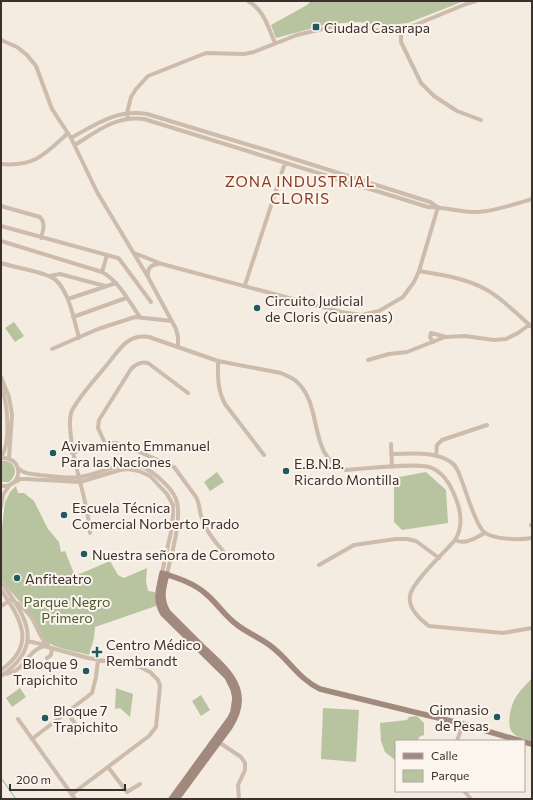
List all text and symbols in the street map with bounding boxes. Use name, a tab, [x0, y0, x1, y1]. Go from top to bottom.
place label: Ciudad Casarapa	[324, 19, 430, 36]
marker: Ciudad Casarapa	[311, 22, 321, 32]
district label: ZONA INDUSTRIAL CLORIS	[225, 172, 375, 207]
place label: Circuito Judicial de Cloris (Guarenas)	[265, 292, 393, 325]
marker: Circuito Judicial de Cloris (Guarenas)	[252, 303, 262, 313]
place label: Avivamiento Emmanuel Para las Naciones	[61, 437, 210, 470]
marker: Avivamiento Emmanuel Para las Naciones	[48, 448, 58, 458]
place label: E.B.N.B. Ricardo Montilla	[294, 455, 399, 488]
marker: E.B.N.B. Ricardo Montilla	[281, 466, 291, 476]
place label: Escuela Técnica Comercial Norberto Prado	[72, 499, 239, 532]
marker: Escuela Técnica Comercial Norberto Prado	[59, 510, 69, 520]
place label: Nuestra señora de Coromoto	[92, 546, 275, 563]
marker: Nuestra señora de Coromoto	[79, 549, 89, 559]
place label: Anfiteatro	[25, 570, 92, 587]
marker: Anfiteatro	[12, 573, 22, 583]
park label: Parque Negro Primero	[24, 593, 110, 626]
place label: Centro Médico Rembrandt	[106, 636, 201, 669]
marker: Centro Médico Rembrandt	[91, 646, 103, 658]
place label: Bloque 9 Trapichito	[13, 655, 78, 688]
marker: Bloque 9 Trapichito	[81, 666, 91, 676]
place label: Gimnasio de Pesas	[429, 701, 489, 734]
place label: Bloque 7 Trapichito	[53, 702, 118, 735]
marker: Gimnasio de Pesas	[492, 712, 502, 722]
marker: Bloque 7 Trapichito	[40, 713, 50, 723]
legend	[395, 740, 525, 792]
text: Calle	[431, 748, 458, 762]
scale bar	[10, 766, 125, 792]
text: Parque	[431, 768, 469, 782]
text: 200 m	[16, 772, 51, 786]

